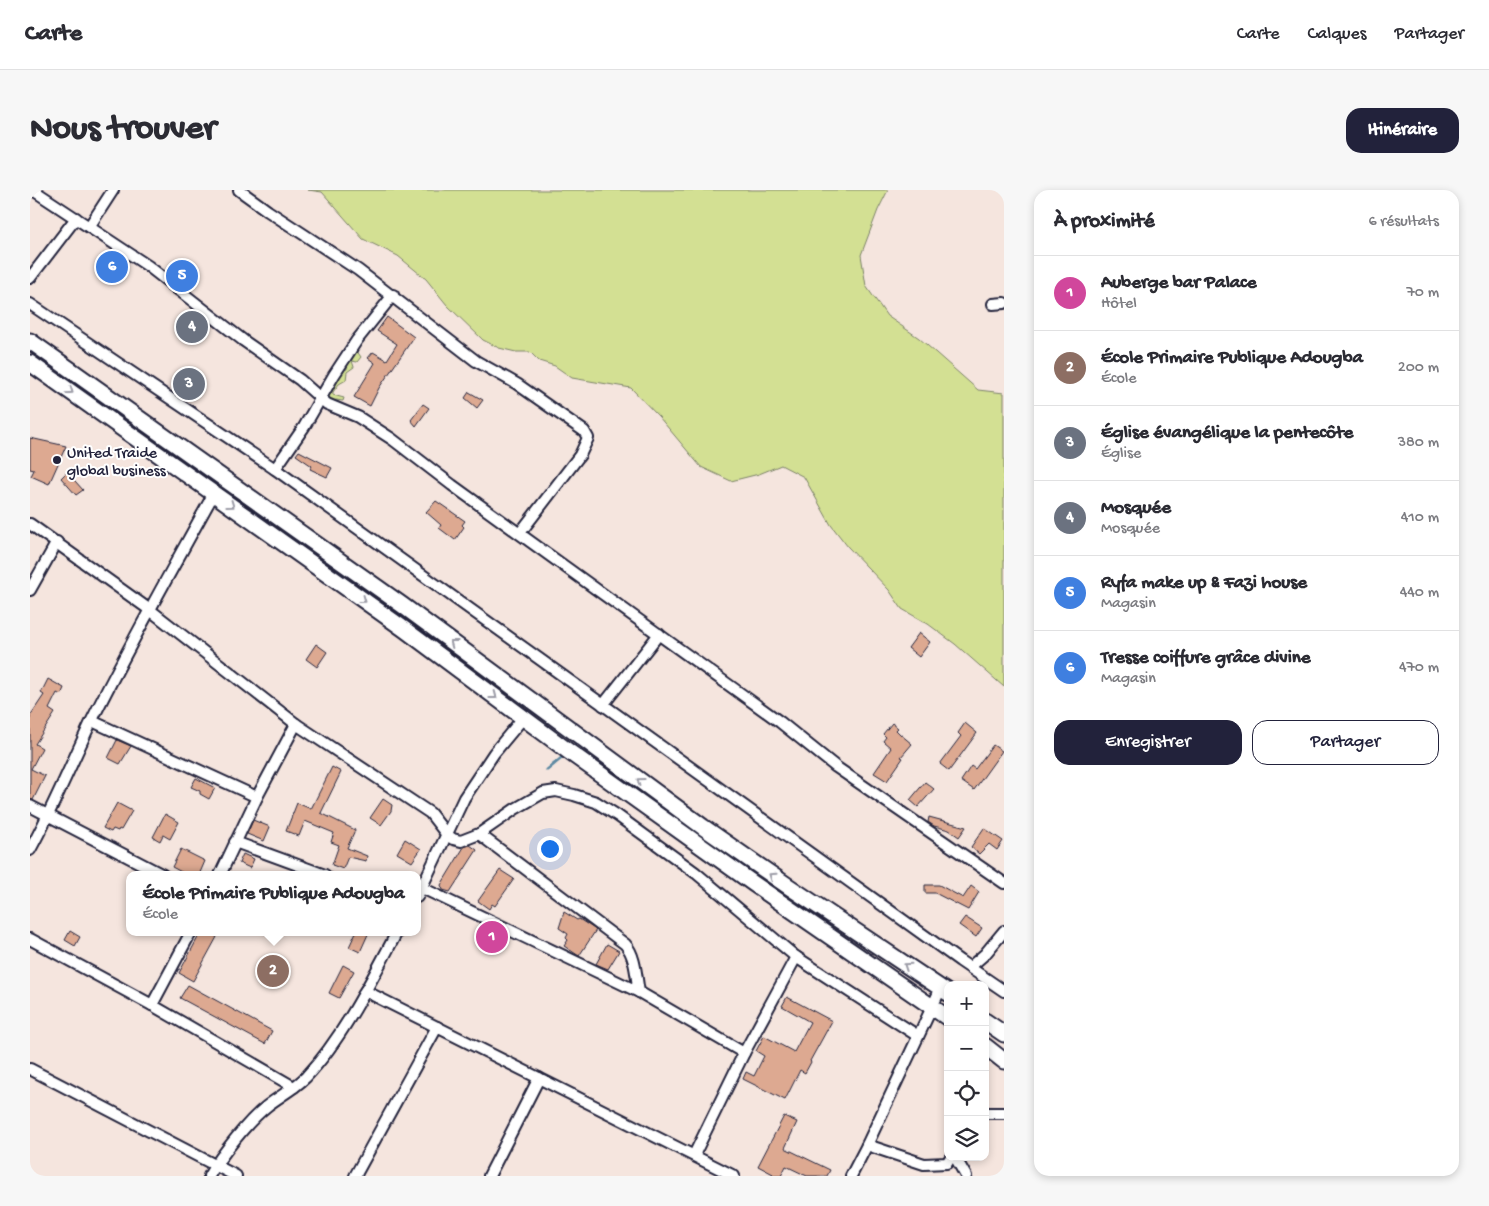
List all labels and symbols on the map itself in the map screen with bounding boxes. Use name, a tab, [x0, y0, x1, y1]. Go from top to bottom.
pin: 6	[96, 248, 128, 286]
pin: 5	[166, 257, 198, 295]
pin: 4	[176, 308, 208, 346]
pin: 3	[173, 365, 205, 403]
one-way arrow	[64, 385, 74, 394]
place label: United Traide global business	[67, 445, 167, 482]
marker: United Traide global business	[51, 454, 63, 466]
one-way arrow	[225, 499, 235, 508]
one-way arrow	[357, 594, 366, 602]
one-way arrow	[449, 640, 459, 649]
one-way arrow	[488, 690, 498, 699]
one-way arrow	[636, 778, 646, 787]
your location	[537, 836, 563, 862]
one-way arrow	[769, 873, 778, 882]
pin: 1	[476, 918, 508, 956]
pin: 2	[257, 952, 289, 990]
one-way arrow	[904, 963, 913, 972]

